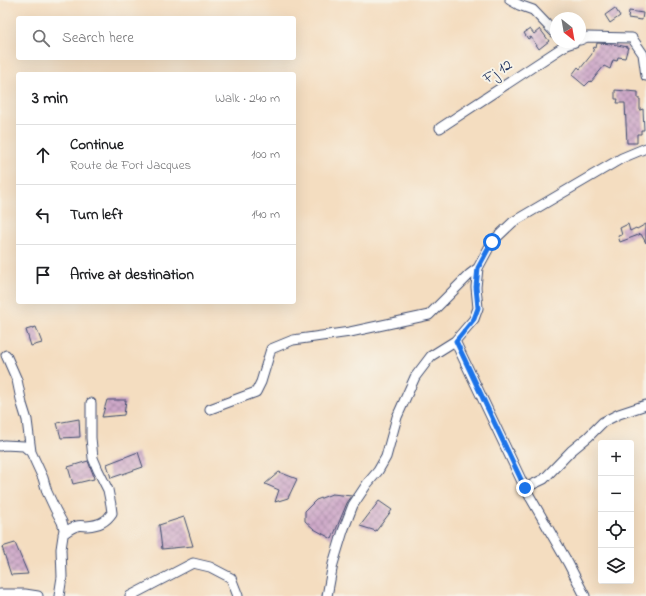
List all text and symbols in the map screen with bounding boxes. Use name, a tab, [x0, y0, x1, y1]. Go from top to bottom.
north arrow	[550, 12, 586, 48]
search box	[16, 16, 296, 60]
icon: search	[30, 27, 52, 49]
text: Search here	[62, 27, 134, 49]
street label: Fj 12	[478, 54, 517, 91]
text: 3 min	[32, 86, 68, 111]
text: Walk · 240 m	[215, 89, 280, 108]
text: Continue	[70, 134, 124, 156]
icon: ahead	[32, 144, 54, 166]
text: 100 m	[251, 145, 280, 164]
text: Route de Fort Jacques	[70, 156, 191, 175]
icon: left	[32, 204, 54, 226]
text: Turn left	[70, 204, 123, 226]
text: 140 m	[252, 205, 280, 224]
route start	[483, 233, 501, 251]
icon: arrive	[32, 264, 54, 286]
text: Arrive at destination	[70, 264, 194, 286]
map controls	[598, 440, 634, 584]
button: +	[598, 440, 634, 476]
button: −	[598, 476, 634, 512]
route end	[516, 479, 534, 497]
button: locate	[598, 512, 634, 548]
button: layers	[598, 548, 634, 584]

